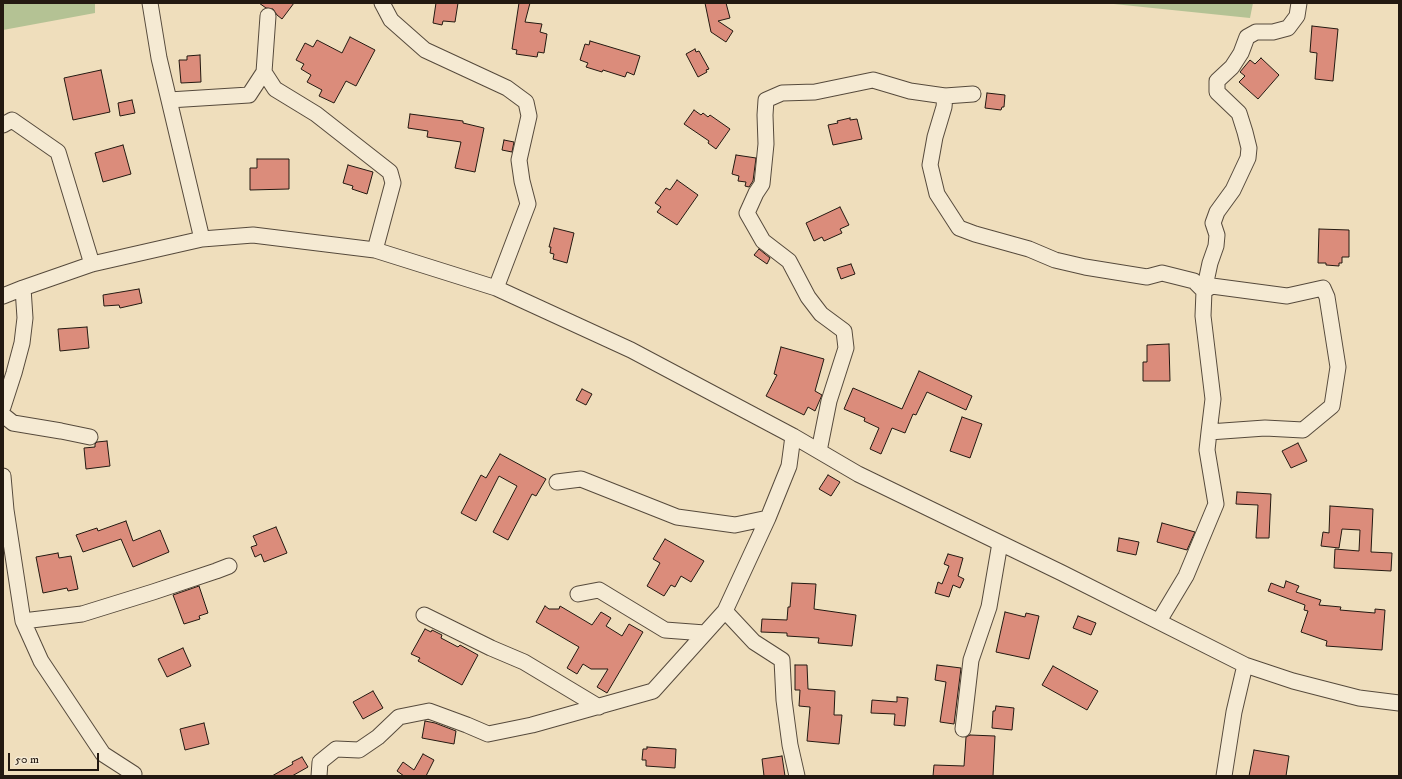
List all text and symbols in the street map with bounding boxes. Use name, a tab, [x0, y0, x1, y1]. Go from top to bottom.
scale bar	[10, 745, 101, 771]
text: 50 m	[15, 752, 39, 767]

